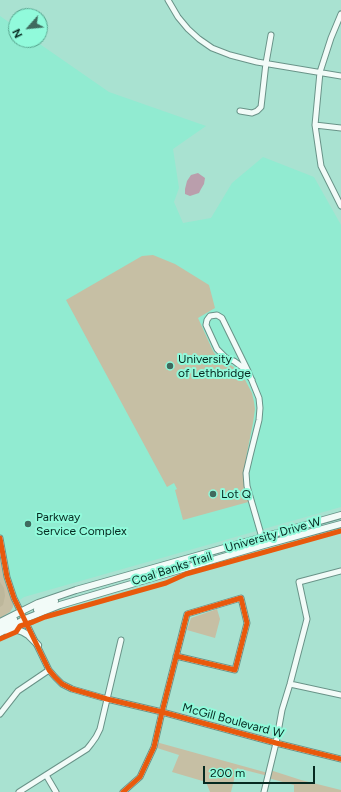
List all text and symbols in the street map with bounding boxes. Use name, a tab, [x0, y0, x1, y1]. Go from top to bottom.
north arrow	[8, 8, 48, 48]
text: N	[10, 26, 25, 40]
place label: University of Lethbridge	[178, 352, 251, 380]
marker: University of Lethbridge	[165, 361, 175, 371]
place label: Lot Q	[221, 487, 251, 501]
marker: Lot Q	[208, 489, 218, 499]
place label: Parkway Service Complex	[36, 510, 127, 538]
street label: University Drive W	[223, 514, 323, 556]
marker: Parkway Service Complex	[23, 519, 33, 529]
street label: Coal Banks Trail	[130, 549, 214, 589]
street label: McGill Boulevard W	[181, 701, 285, 741]
scale bar	[205, 758, 317, 784]
text: 200 m	[210, 766, 245, 780]

